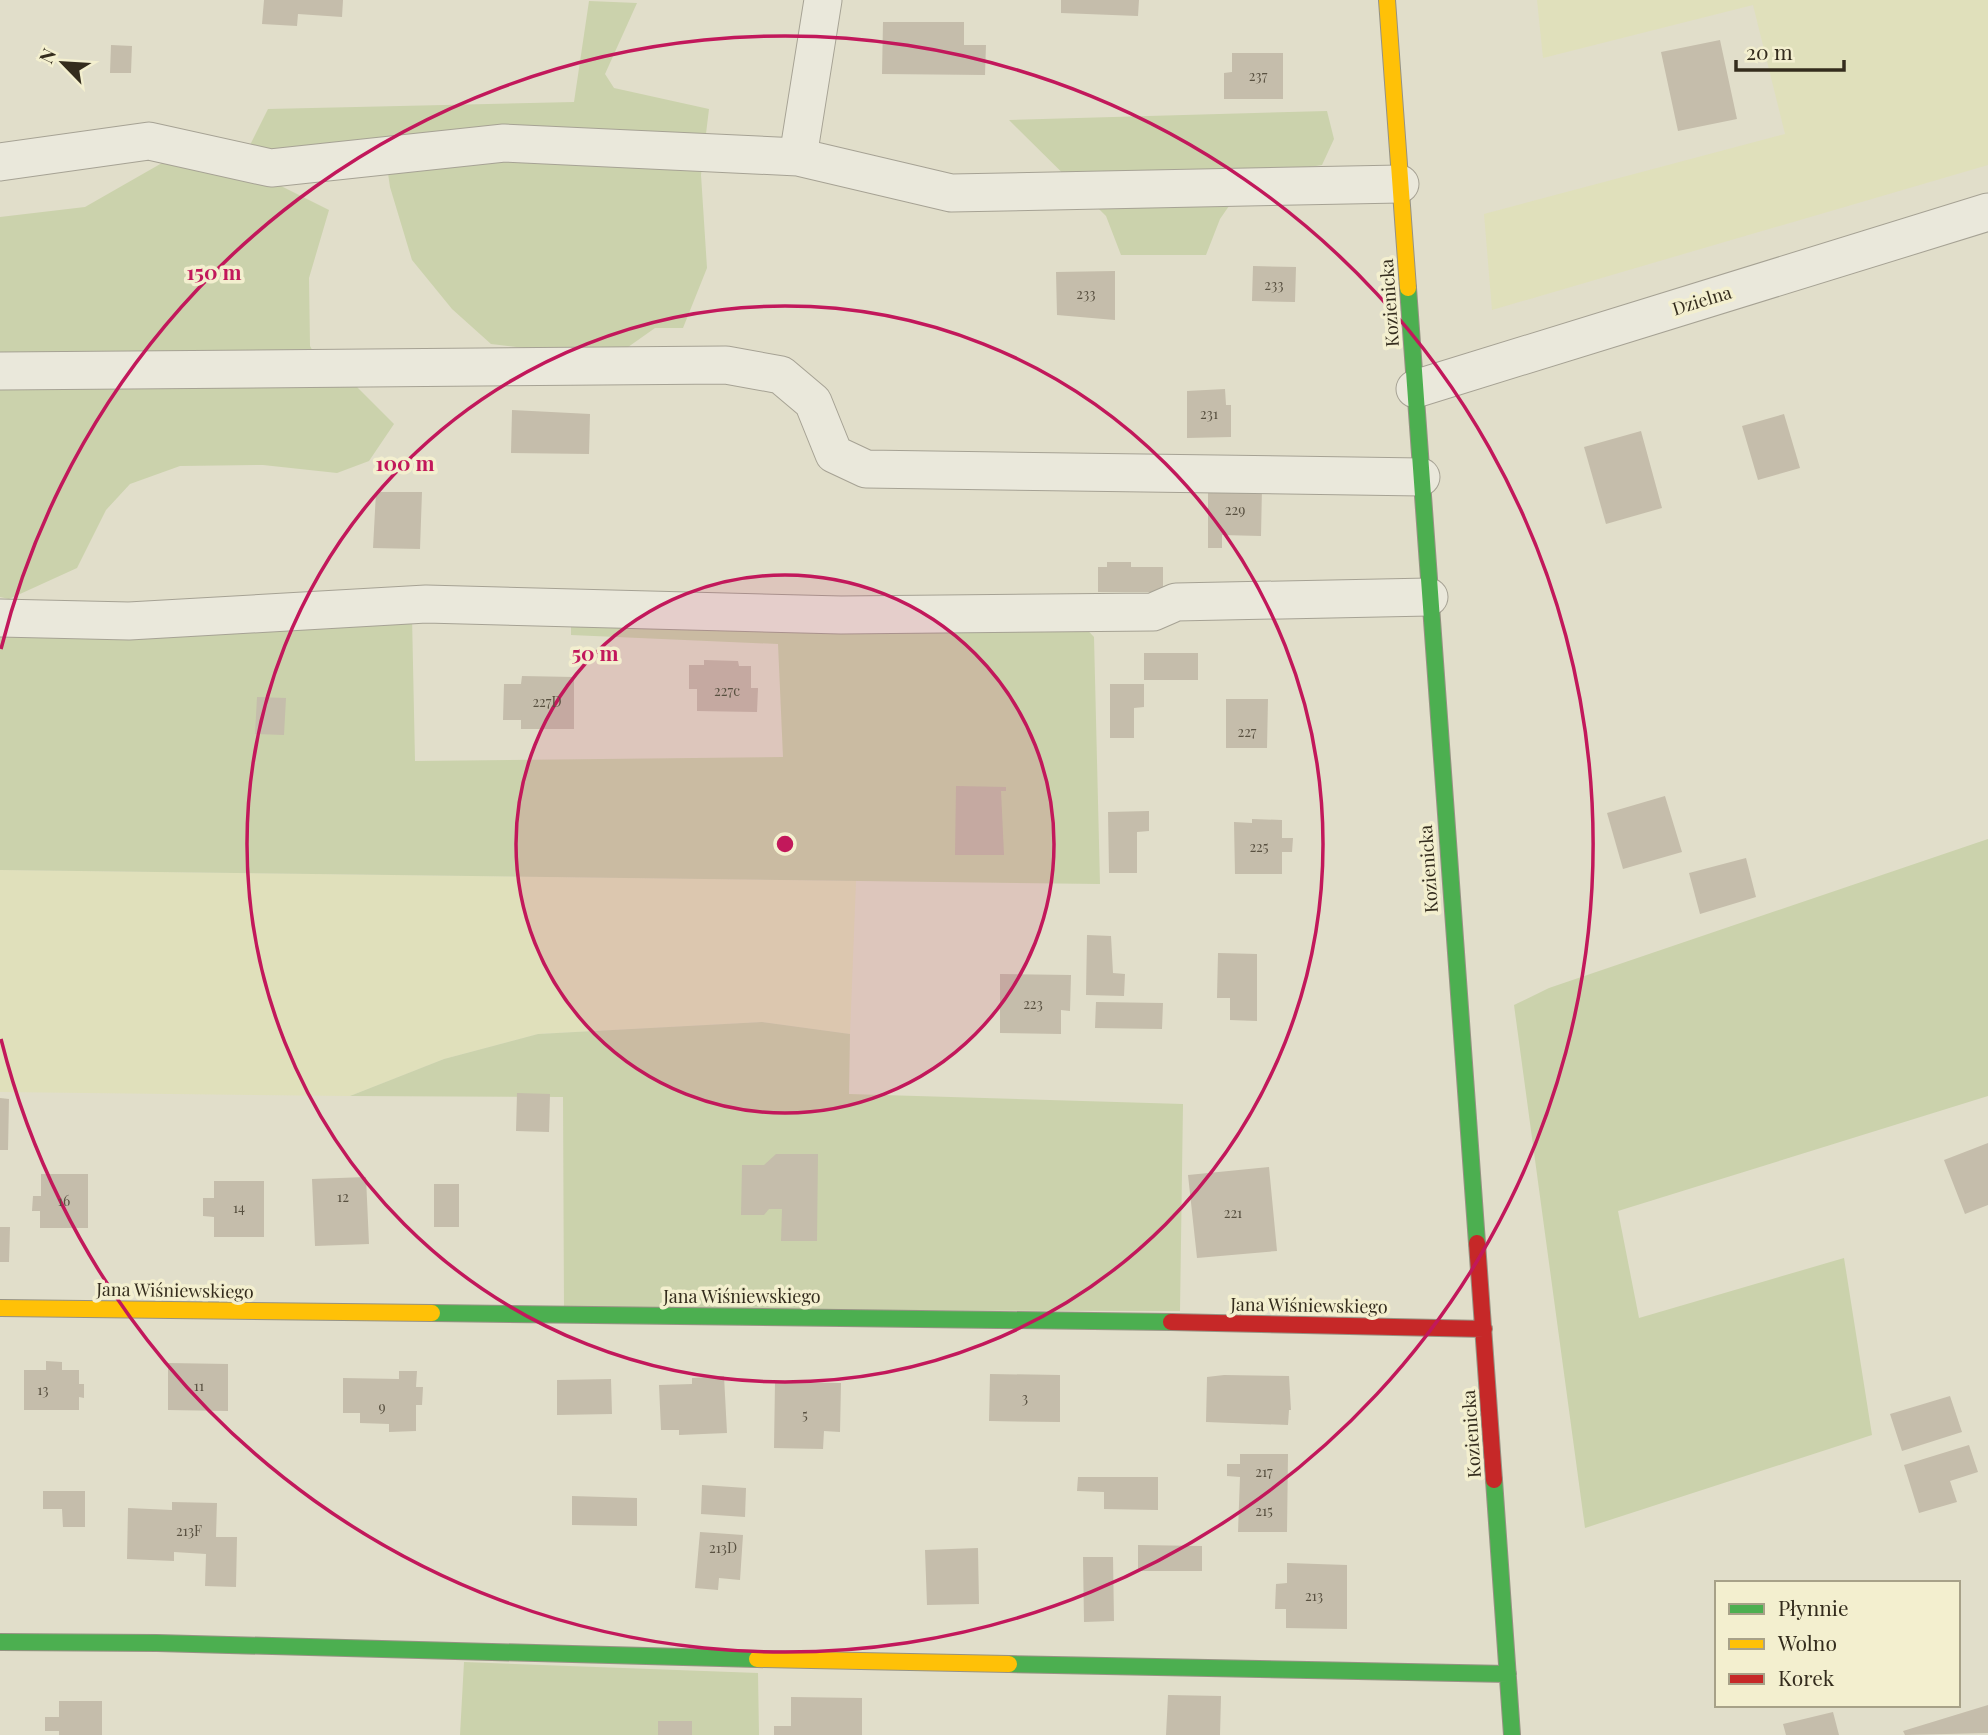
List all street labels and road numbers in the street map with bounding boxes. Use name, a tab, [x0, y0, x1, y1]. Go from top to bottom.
street label: Kozienicka	[1374, 258, 1404, 348]
street label: Dzielna	[1669, 280, 1734, 320]
street label: Kozienicka	[1413, 824, 1443, 914]
street label: Jana Wiśniewskiego	[95, 1277, 254, 1303]
street label: Jana Wiśniewskiego	[662, 1284, 821, 1308]
street label: Jana Wiśniewskiego	[1229, 1292, 1388, 1318]
street label: Kozienicka	[1456, 1389, 1486, 1479]

